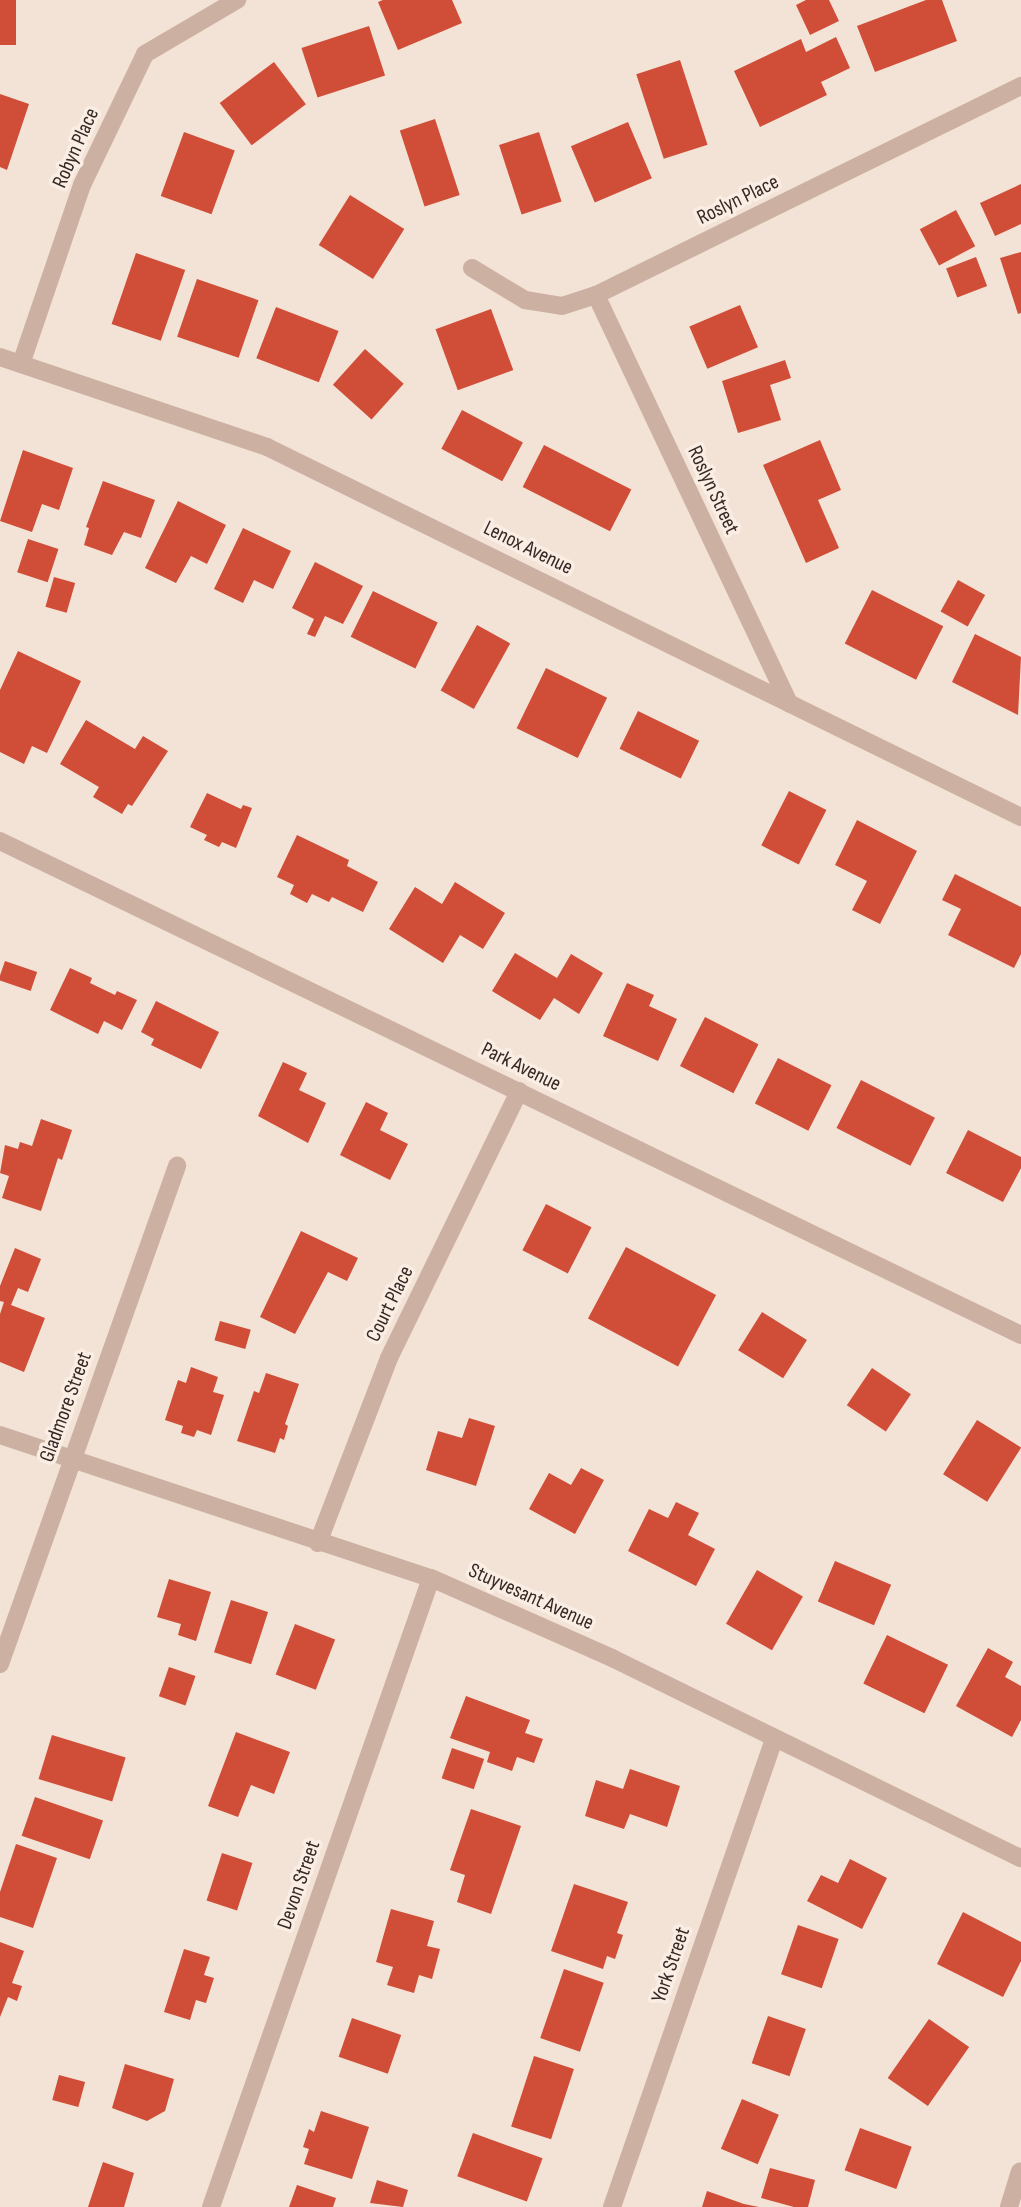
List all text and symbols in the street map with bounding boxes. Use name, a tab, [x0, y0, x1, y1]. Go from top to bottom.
street label: Robyn Place	[47, 104, 105, 192]
street label: Roslyn Place	[693, 169, 783, 231]
street label: Roslyn Street	[682, 442, 744, 538]
street label: Lenox Avenue	[479, 516, 577, 580]
street label: Park Avenue	[477, 1037, 565, 1097]
street label: Court Place	[361, 1262, 419, 1346]
street label: Gladmore Street	[34, 1349, 98, 1465]
street label: Stuyvesant Avenue	[464, 1558, 598, 1636]
street label: Devon Street	[272, 1837, 326, 1933]
street label: York Street	[646, 1924, 696, 2006]

